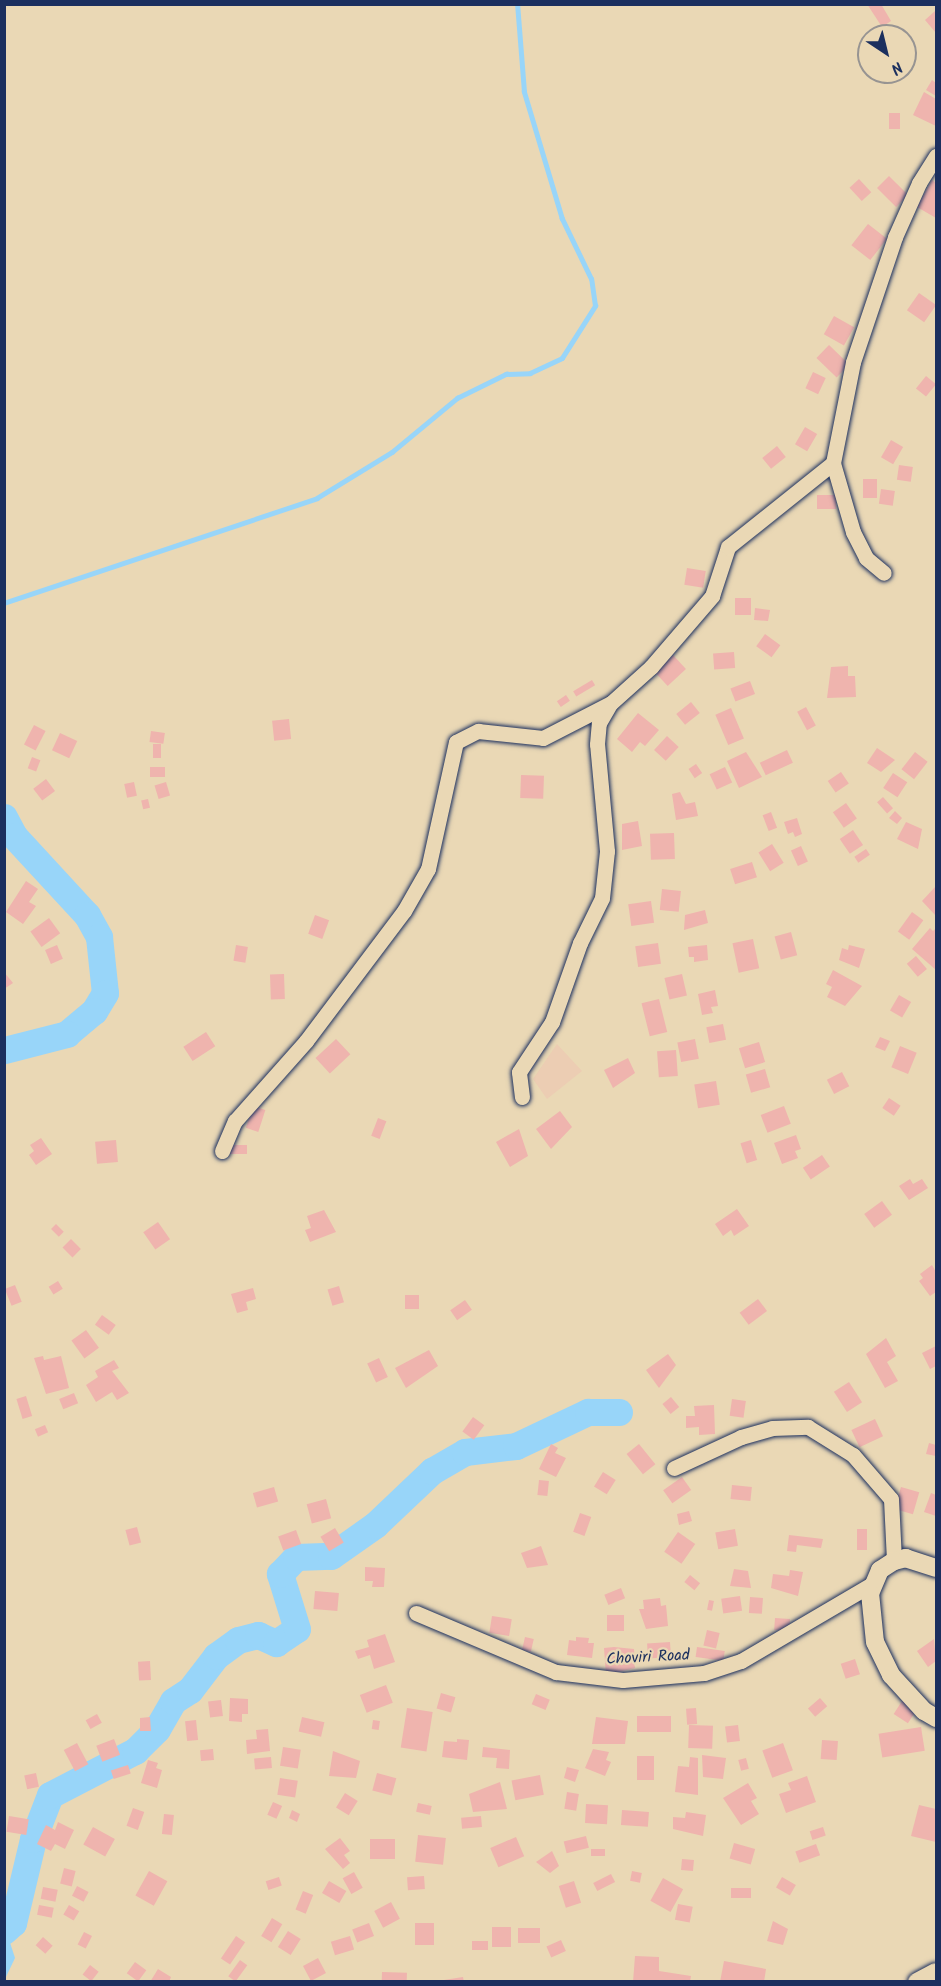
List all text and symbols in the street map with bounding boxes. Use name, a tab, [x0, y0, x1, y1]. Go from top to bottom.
north arrow	[857, 24, 917, 84]
text: N	[885, 54, 908, 81]
street label: Choviri Road	[606, 1646, 690, 1670]

